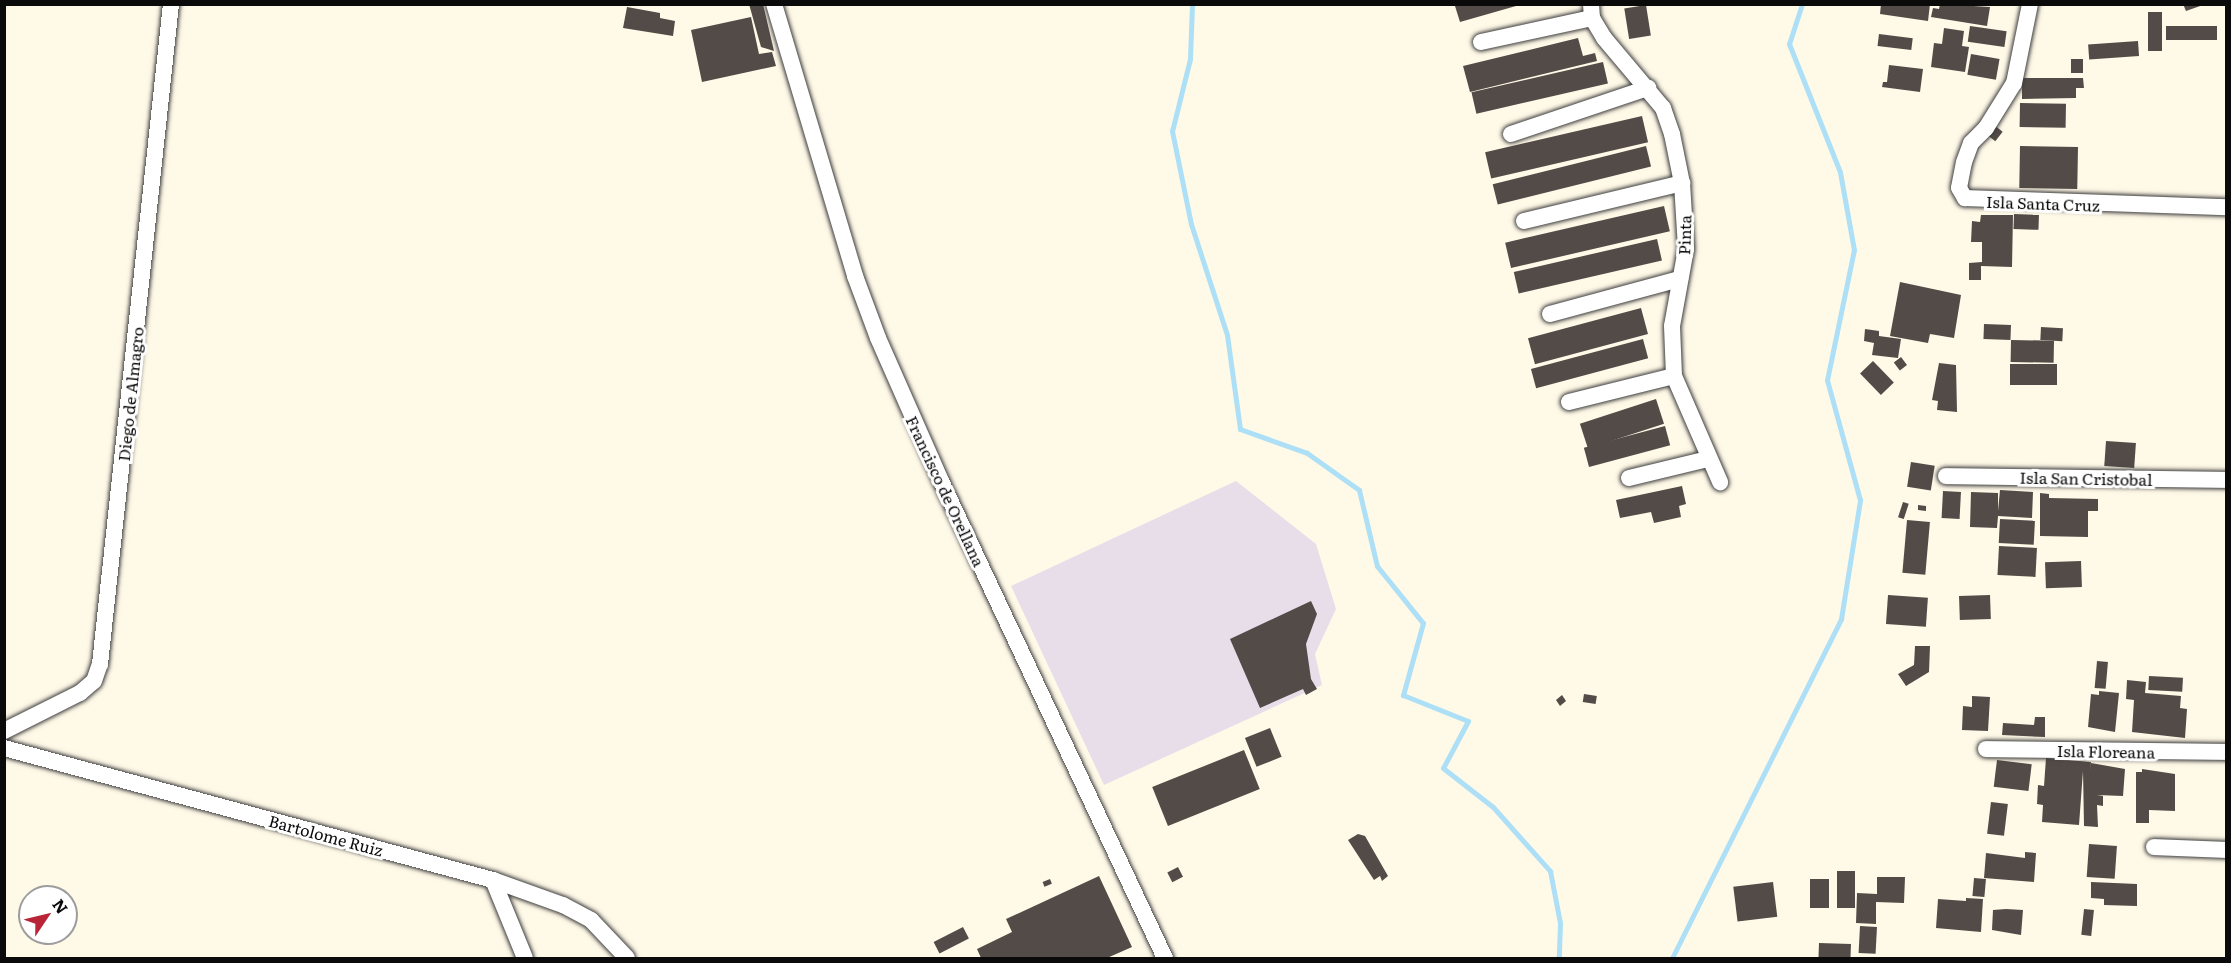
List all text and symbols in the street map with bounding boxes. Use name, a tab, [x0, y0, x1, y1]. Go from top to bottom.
street label: Isla Santa Cruz	[1986, 191, 2100, 215]
street label: Pinta	[1674, 215, 1694, 255]
street label: Diego de Almagro	[113, 326, 147, 462]
street label: Francisco de Orellana	[903, 413, 989, 569]
street label: Isla San Cristobal	[2019, 467, 2153, 489]
street label: Isla Floreana	[2057, 741, 2155, 761]
street label: Bartolome Ruiz	[267, 811, 385, 859]
north arrow	[18, 885, 78, 945]
text: N	[47, 893, 75, 918]

